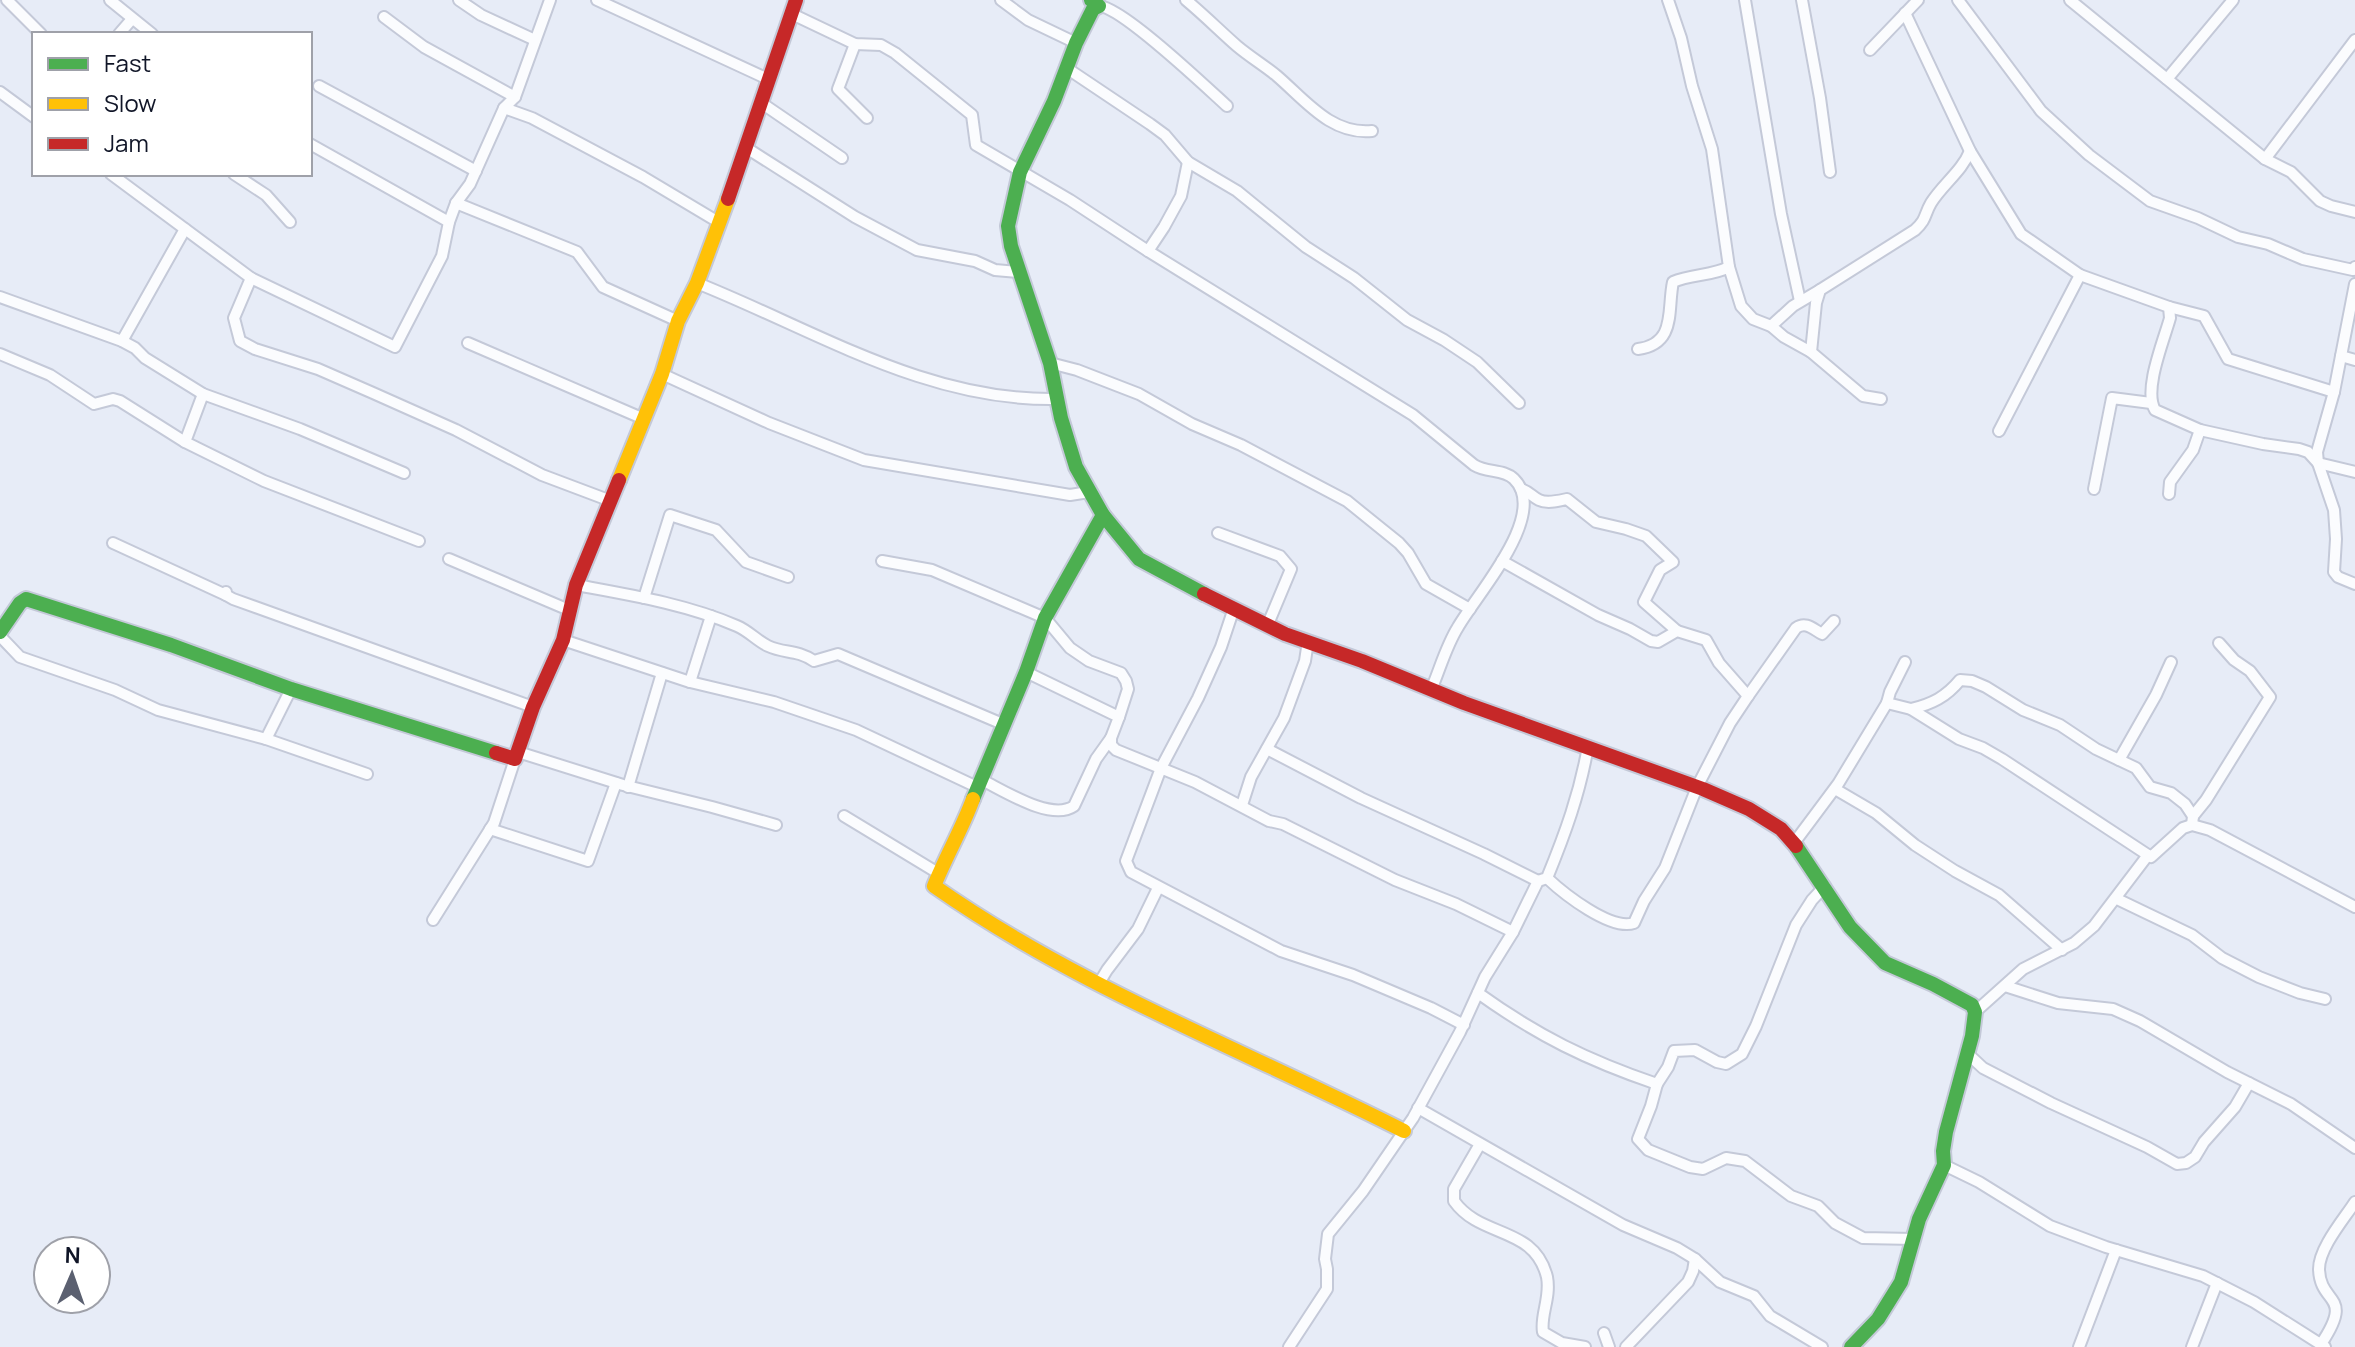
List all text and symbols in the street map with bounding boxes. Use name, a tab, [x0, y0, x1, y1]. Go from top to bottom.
legend	[32, 32, 312, 176]
text: Fast	[104, 46, 151, 79]
text: Slow	[104, 86, 157, 119]
text: Jam	[104, 126, 149, 159]
north arrow	[32, 1235, 112, 1315]
text: N	[64, 1240, 81, 1270]

